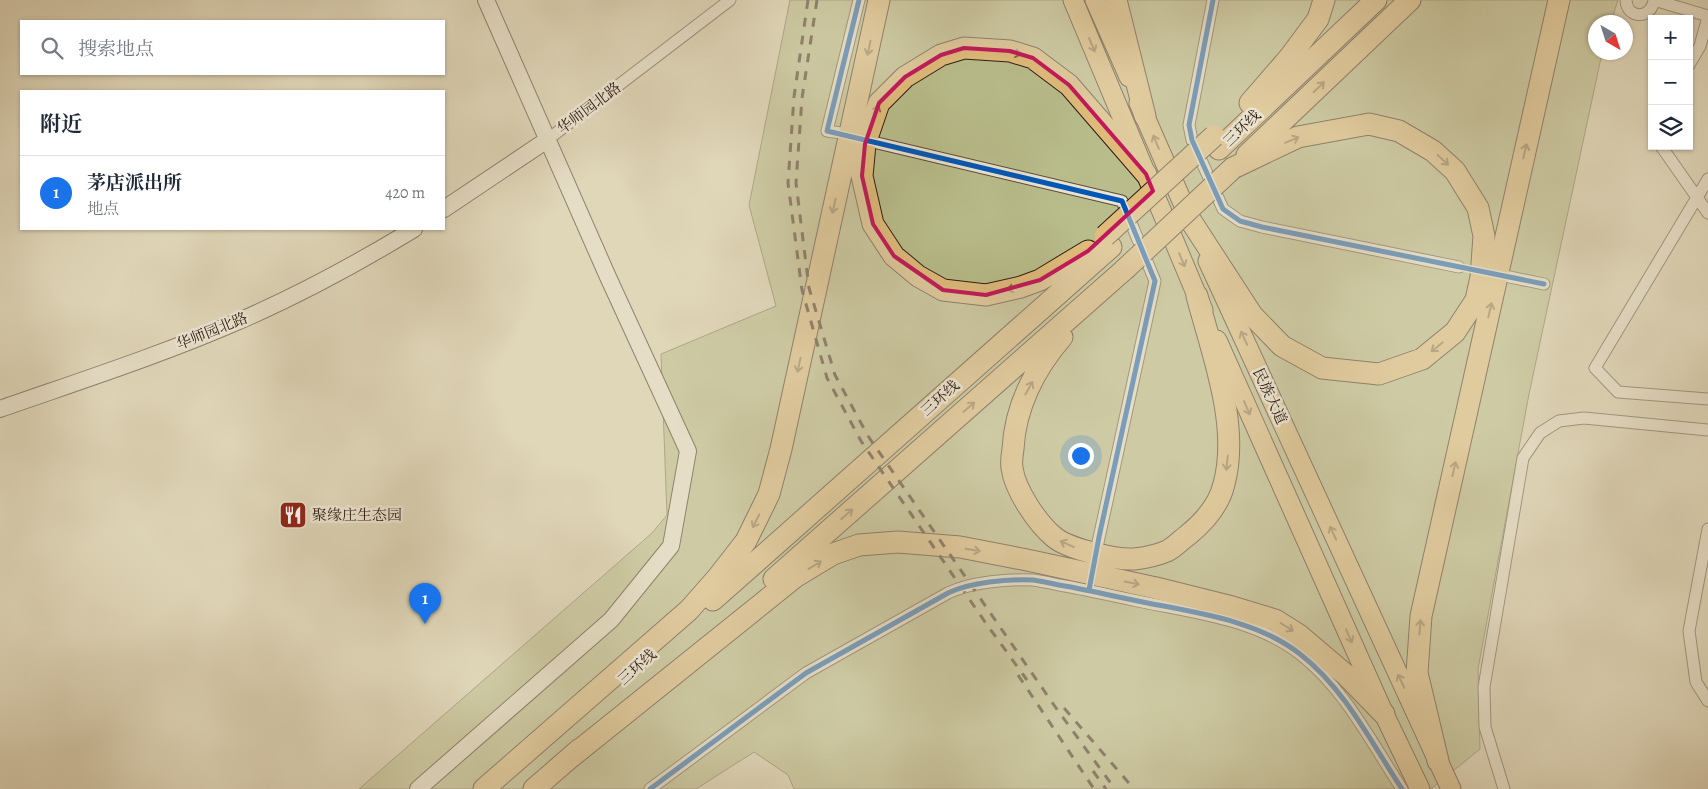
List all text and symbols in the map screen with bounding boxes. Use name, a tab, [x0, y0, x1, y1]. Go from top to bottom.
north arrow	[1588, 15, 1633, 60]
map controls	[1648, 15, 1693, 150]
button: +	[1648, 15, 1693, 60]
search box	[20, 20, 445, 75]
icon: search	[38, 34, 66, 62]
text: 搜索地点	[78, 36, 154, 62]
one-way arrow	[1088, 37, 1098, 52]
one-way arrow	[864, 39, 873, 55]
one-way arrow	[1005, 49, 1021, 58]
button: −	[1648, 60, 1693, 105]
street label: 华师园北路	[553, 77, 625, 139]
one-way arrow	[1312, 81, 1325, 93]
one-way arrow	[872, 105, 881, 121]
street label: 三环线	[1219, 105, 1265, 151]
button: layers	[1648, 105, 1693, 150]
text: 附近	[40, 110, 82, 138]
one-way arrow	[1151, 135, 1161, 150]
one-way arrow	[1284, 135, 1299, 145]
one-way arrow	[1521, 144, 1530, 160]
one-way arrow	[1437, 154, 1450, 166]
text: 茅店派出所	[87, 170, 182, 196]
text: 1	[53, 182, 59, 204]
text: 420 m	[385, 182, 425, 204]
text: 地点	[87, 198, 119, 220]
one-way arrow	[829, 198, 838, 214]
one-way arrow	[1178, 252, 1187, 267]
one-way arrow	[1006, 284, 1022, 293]
one-way arrow	[1486, 302, 1495, 318]
street label: 华师园北路	[173, 308, 251, 354]
one-way arrow	[1238, 331, 1248, 346]
one-way arrow	[1431, 342, 1444, 353]
one-way arrow	[794, 357, 803, 373]
street label: 民族大道	[1248, 365, 1292, 427]
street label: 三环线	[917, 376, 963, 420]
one-way arrow	[1025, 381, 1034, 396]
one-way arrow	[1243, 400, 1253, 415]
one-way arrow	[962, 401, 975, 413]
your location	[1068, 443, 1094, 469]
one-way arrow	[1223, 454, 1232, 470]
one-way arrow	[1450, 461, 1459, 477]
restaurant icon: 聚缘庄生态园	[278, 500, 308, 530]
place label: 聚缘庄生态园	[312, 505, 402, 525]
one-way arrow	[840, 509, 853, 520]
one-way arrow	[751, 513, 760, 528]
one-way arrow	[1328, 526, 1338, 541]
one-way arrow	[1060, 538, 1075, 548]
one-way arrow	[964, 545, 980, 555]
one-way arrow	[808, 559, 822, 569]
one-way arrow	[1123, 579, 1139, 588]
pin: 1	[409, 583, 441, 624]
one-way arrow	[1416, 620, 1425, 636]
one-way arrow	[1280, 623, 1294, 633]
one-way arrow	[1345, 628, 1355, 643]
street label: 三环线	[614, 645, 660, 689]
one-way arrow	[1396, 674, 1405, 689]

